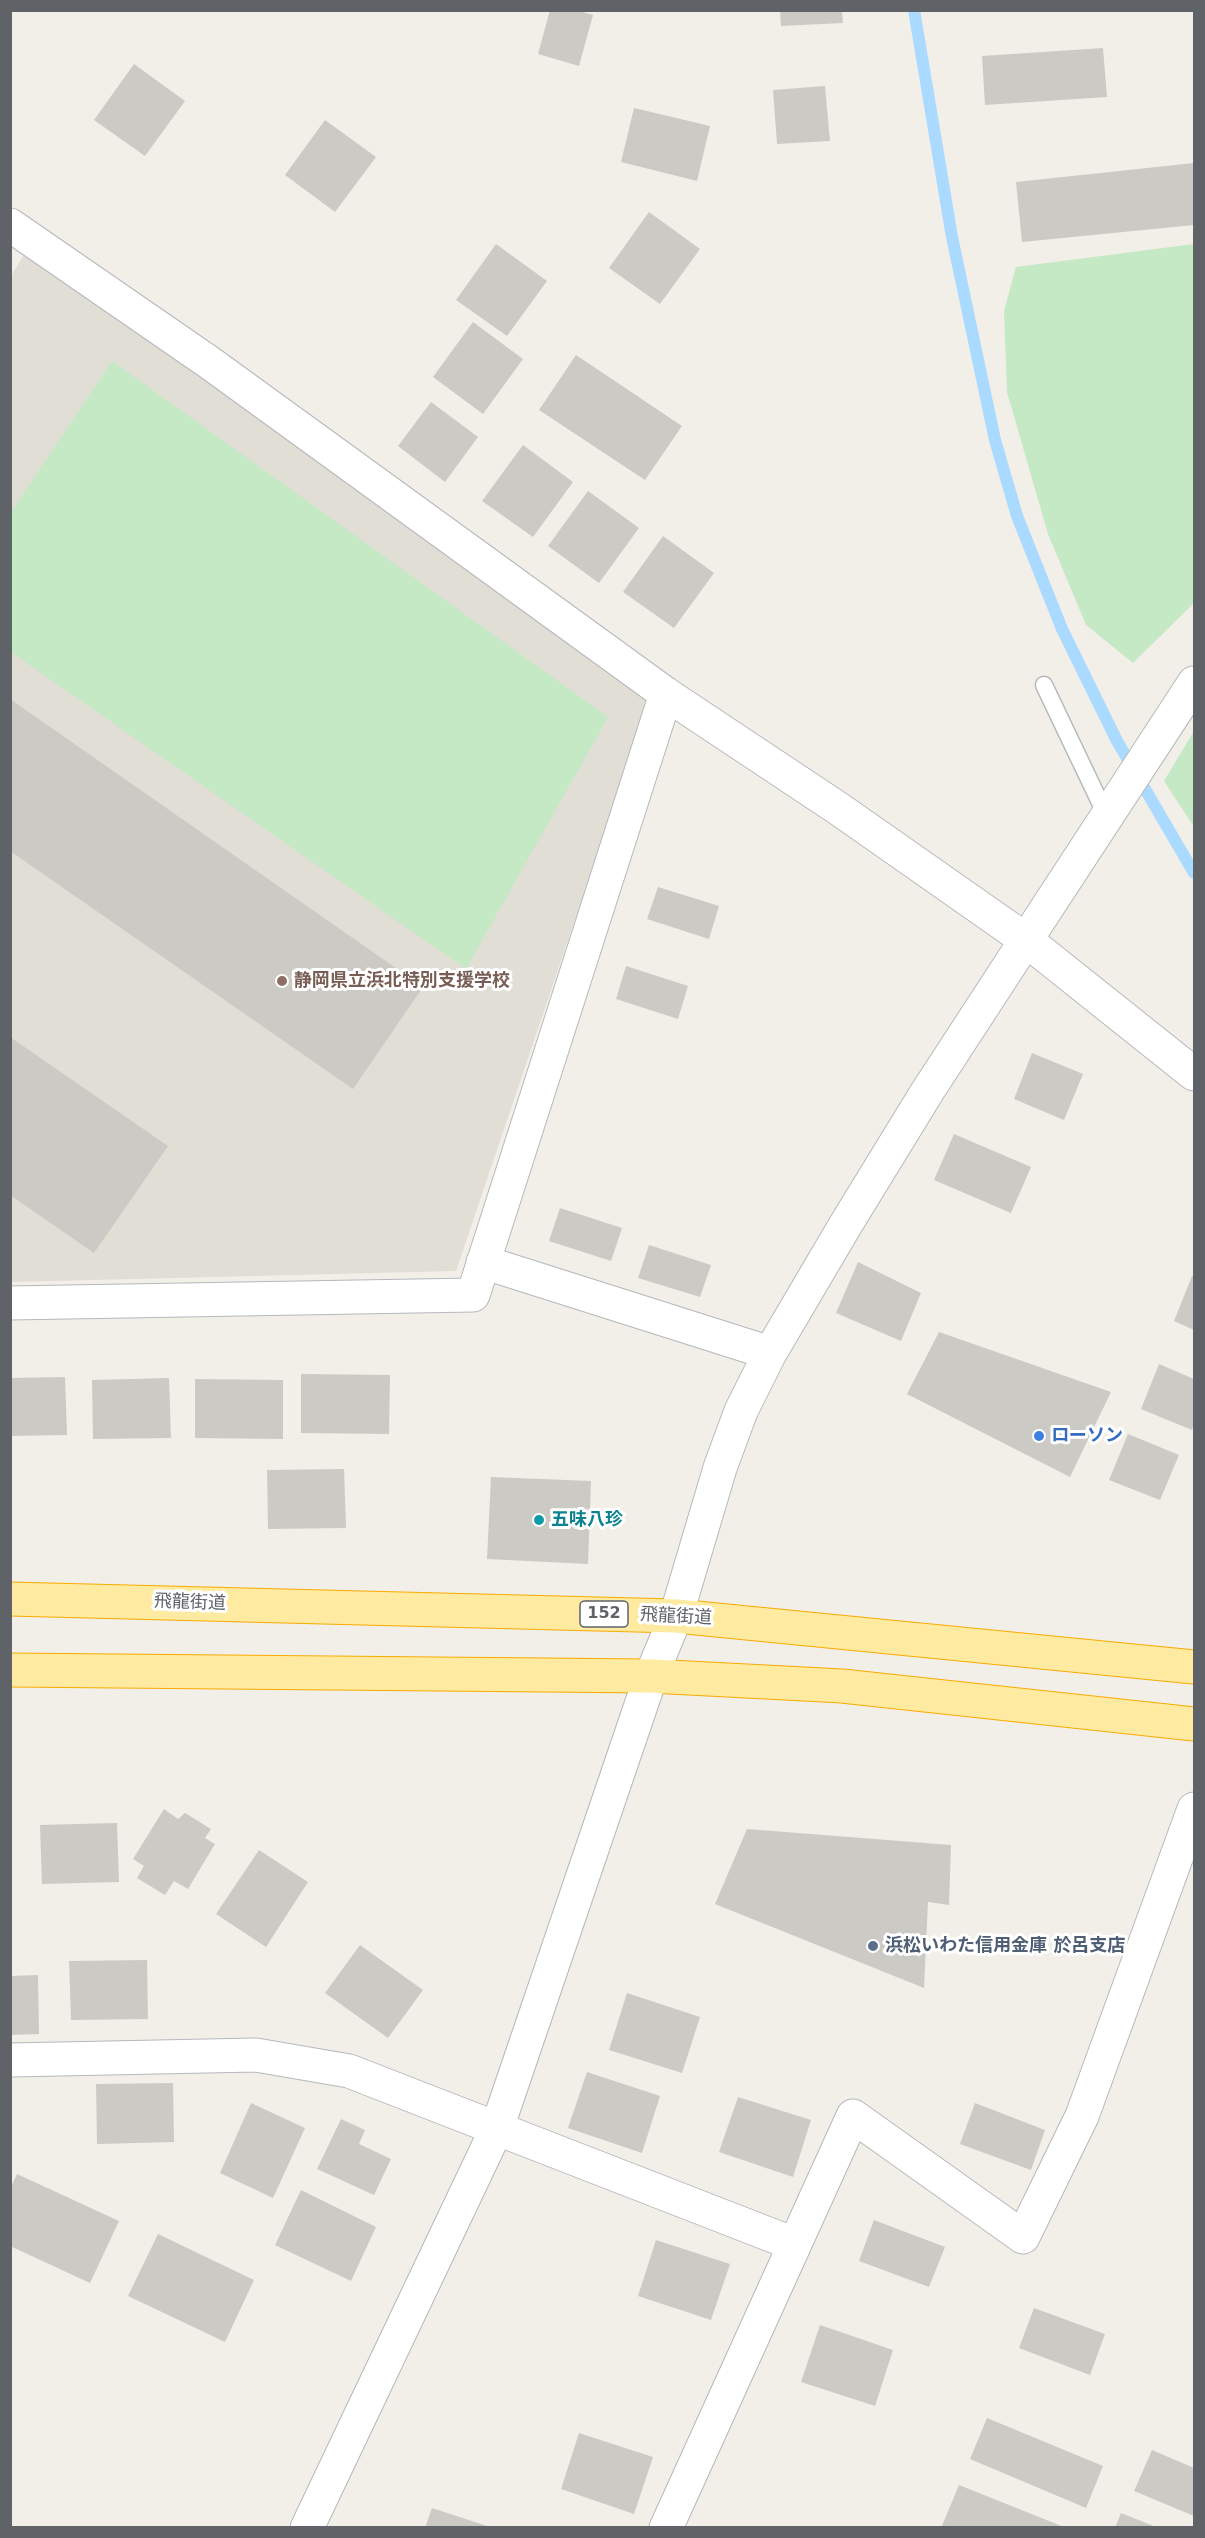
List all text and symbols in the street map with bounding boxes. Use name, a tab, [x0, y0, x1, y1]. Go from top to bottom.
place label: 静岡県立浜北特別支援学校	[294, 970, 510, 992]
marker: 静岡県立浜北特別支援学校	[275, 974, 289, 988]
place label: ローソン	[1051, 1425, 1123, 1447]
marker: ローソン	[1032, 1429, 1046, 1443]
place label: 五味八珍	[551, 1509, 623, 1531]
marker: 五味八珍	[532, 1513, 546, 1527]
street label: 飛龍街道	[154, 1591, 226, 1615]
road number: 152	[580, 1601, 628, 1627]
street label: 飛龍街道	[639, 1604, 713, 1630]
place label: 浜松いわた信用金庫 於呂支店	[885, 1935, 1125, 1957]
marker: 浜松いわた信用金庫 於呂支店	[866, 1939, 880, 1953]

